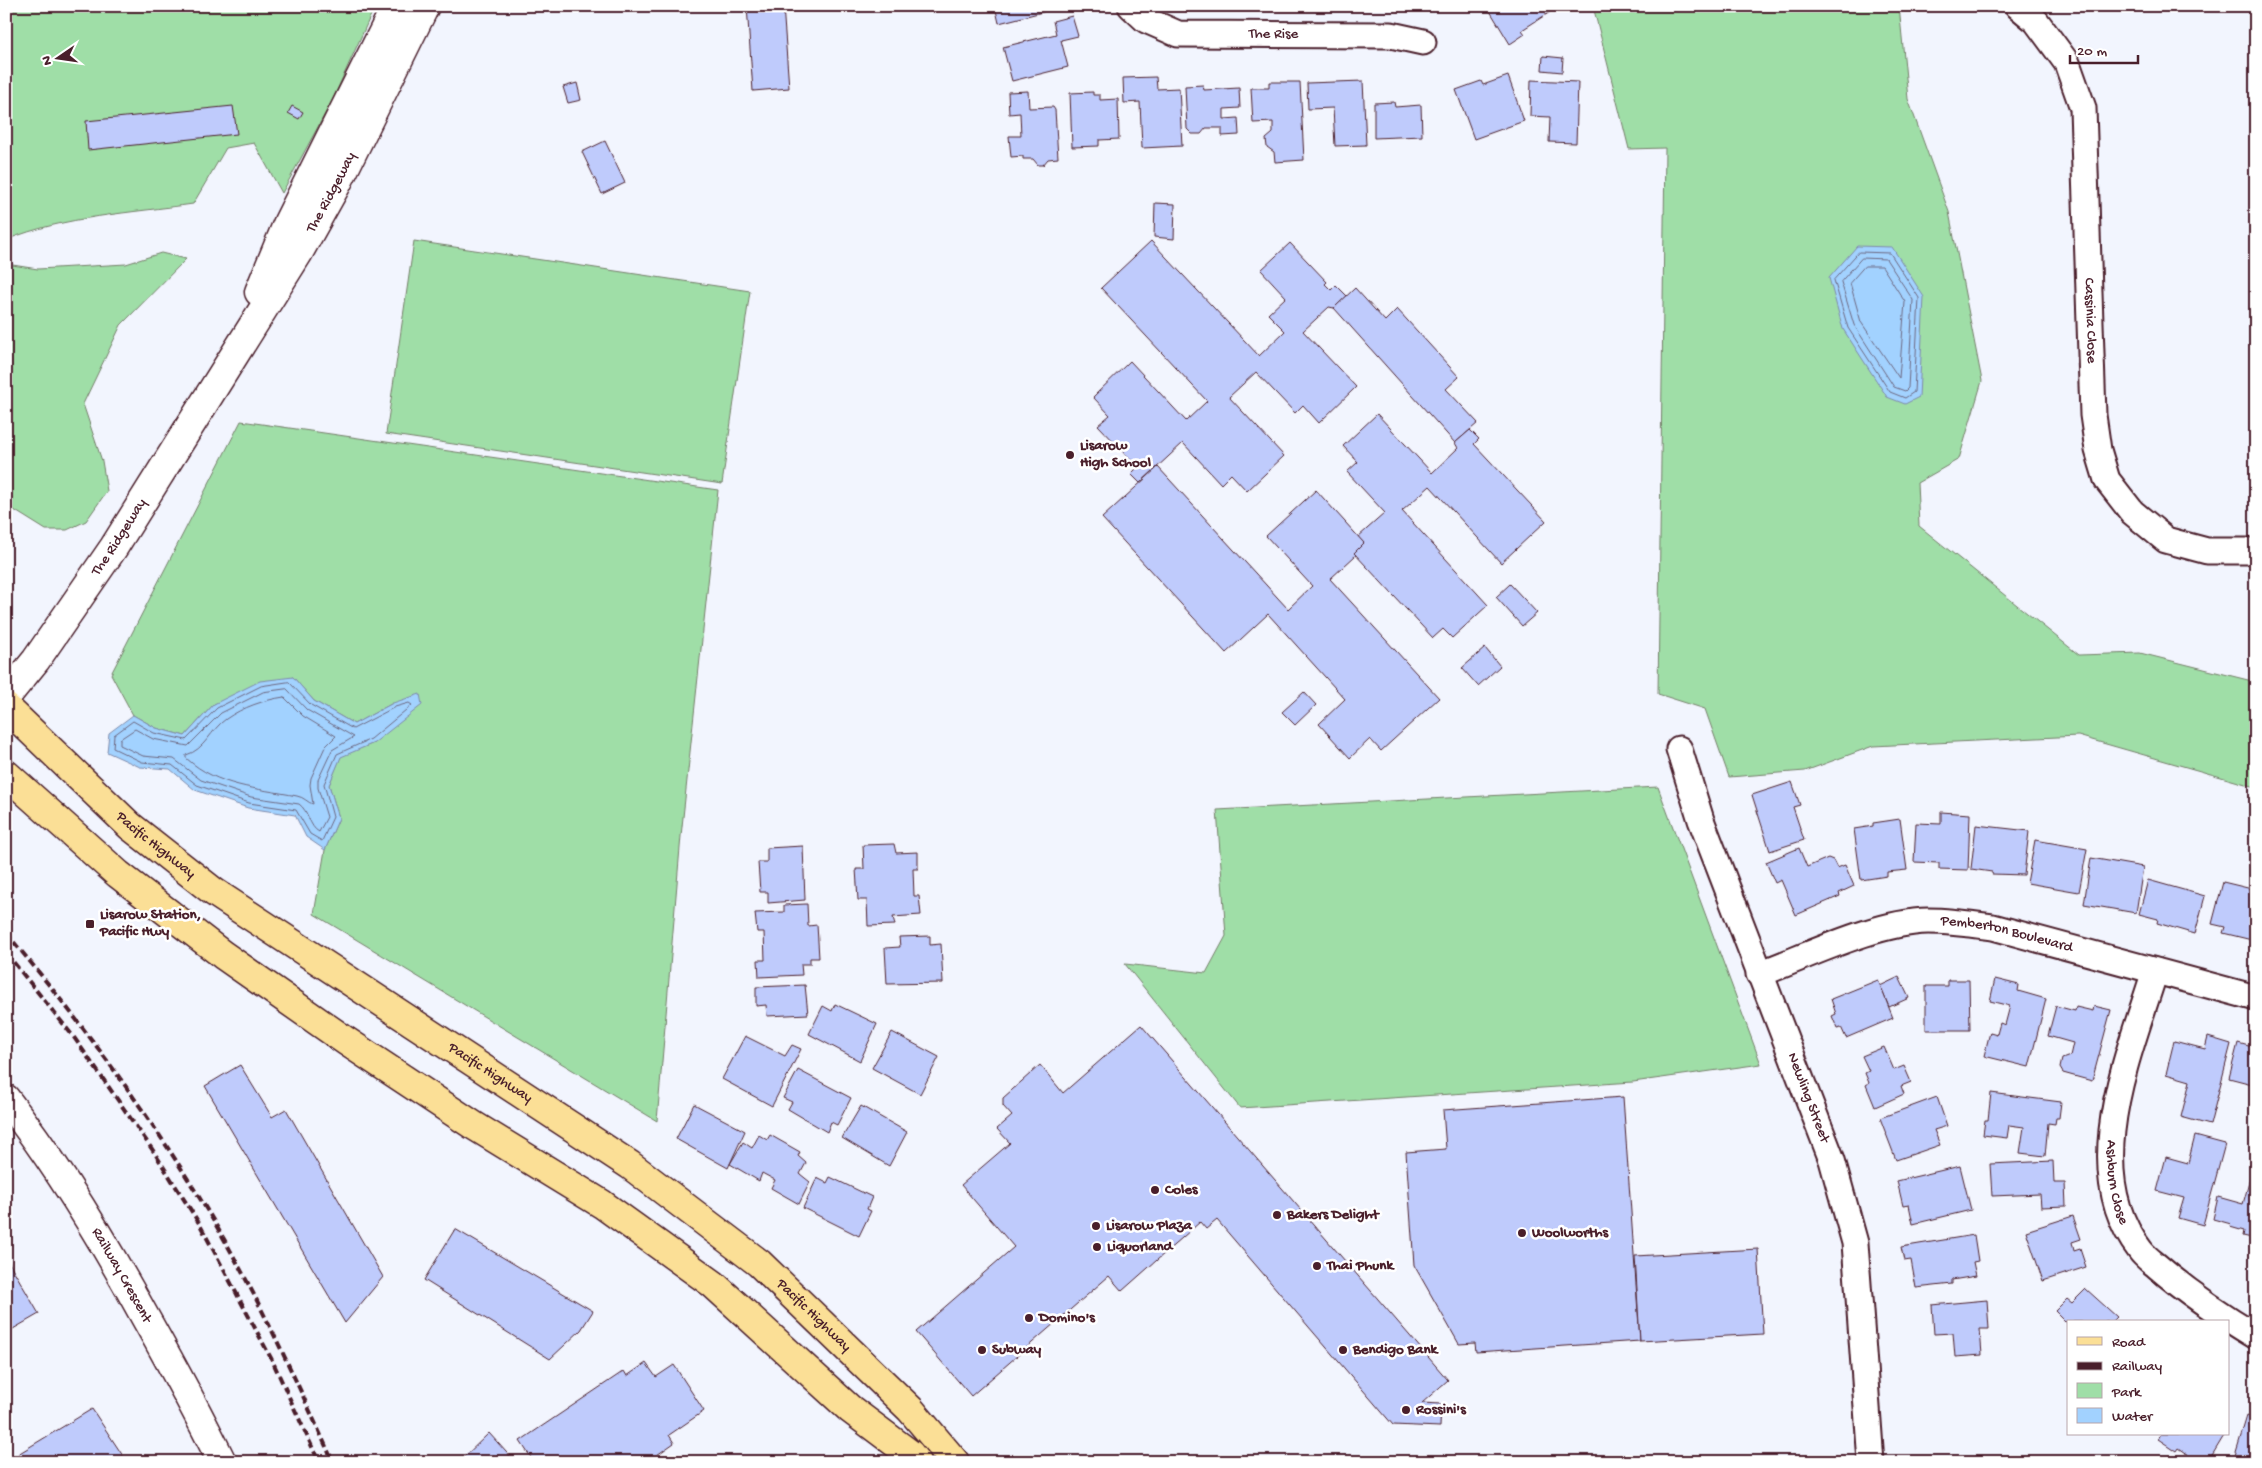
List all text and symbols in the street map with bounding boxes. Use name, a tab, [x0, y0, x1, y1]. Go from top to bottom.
street label: The Rise	[1248, 25, 1299, 44]
north arrow	[32, 32, 82, 82]
scale bar	[2070, 32, 2137, 64]
text: 20 m	[2077, 43, 2107, 61]
text: N	[38, 54, 57, 67]
street label: The Ridgeway	[302, 149, 361, 237]
street label: Cassinia Close	[2080, 277, 2100, 364]
place label: Lisarow High School	[1080, 437, 1152, 472]
marker: Lisarow High School	[1064, 449, 1076, 461]
street label: The Ridgeway	[87, 495, 151, 580]
street label: Pacific Highway	[111, 807, 200, 883]
place label: Lisarow Station, Pacific Hwy	[99, 906, 201, 941]
street label: Pemberton Boulevard	[1939, 912, 2076, 957]
marker: Lisarow Station, Pacific Hwy	[84, 918, 96, 930]
street label: Pacific Highway	[444, 1038, 536, 1108]
street label: Newling Street	[1783, 1050, 1834, 1147]
street label: Ashburn Close	[2101, 1140, 2132, 1228]
place label: Coles	[1164, 1181, 1199, 1199]
marker: Coles	[1149, 1184, 1161, 1196]
place label: Bakers Delight	[1286, 1206, 1380, 1224]
marker: Bakers Delight	[1271, 1209, 1283, 1221]
place label: Lisarow Plaza	[1106, 1217, 1192, 1235]
marker: Lisarow Plaza	[1090, 1220, 1102, 1232]
place label: Woolworths	[1531, 1224, 1610, 1242]
street label: Railway Crescent	[87, 1225, 156, 1328]
marker: Woolworths	[1516, 1227, 1528, 1239]
place label: Liquorland	[1107, 1238, 1175, 1256]
marker: Liquorland	[1091, 1241, 1103, 1253]
place label: Thai Phunk	[1326, 1257, 1395, 1275]
marker: Thai Phunk	[1311, 1260, 1323, 1272]
street label: Pacific Highway	[771, 1275, 855, 1356]
place label: Domino's	[1037, 1309, 1096, 1327]
marker: Domino's	[1023, 1312, 1035, 1324]
legend	[2067, 1320, 2230, 1436]
text: Road	[2112, 1334, 2146, 1352]
place label: Subway	[992, 1341, 1042, 1359]
place label: Bendigo Bank	[1352, 1341, 1440, 1359]
marker: Subway	[976, 1344, 988, 1356]
marker: Bendigo Bank	[1337, 1344, 1349, 1356]
text: Railway	[2112, 1358, 2163, 1376]
text: Park	[2111, 1384, 2142, 1402]
place label: Rossini's	[1415, 1401, 1467, 1419]
marker: Rossini's	[1400, 1404, 1412, 1416]
text: Water	[2112, 1408, 2154, 1426]

